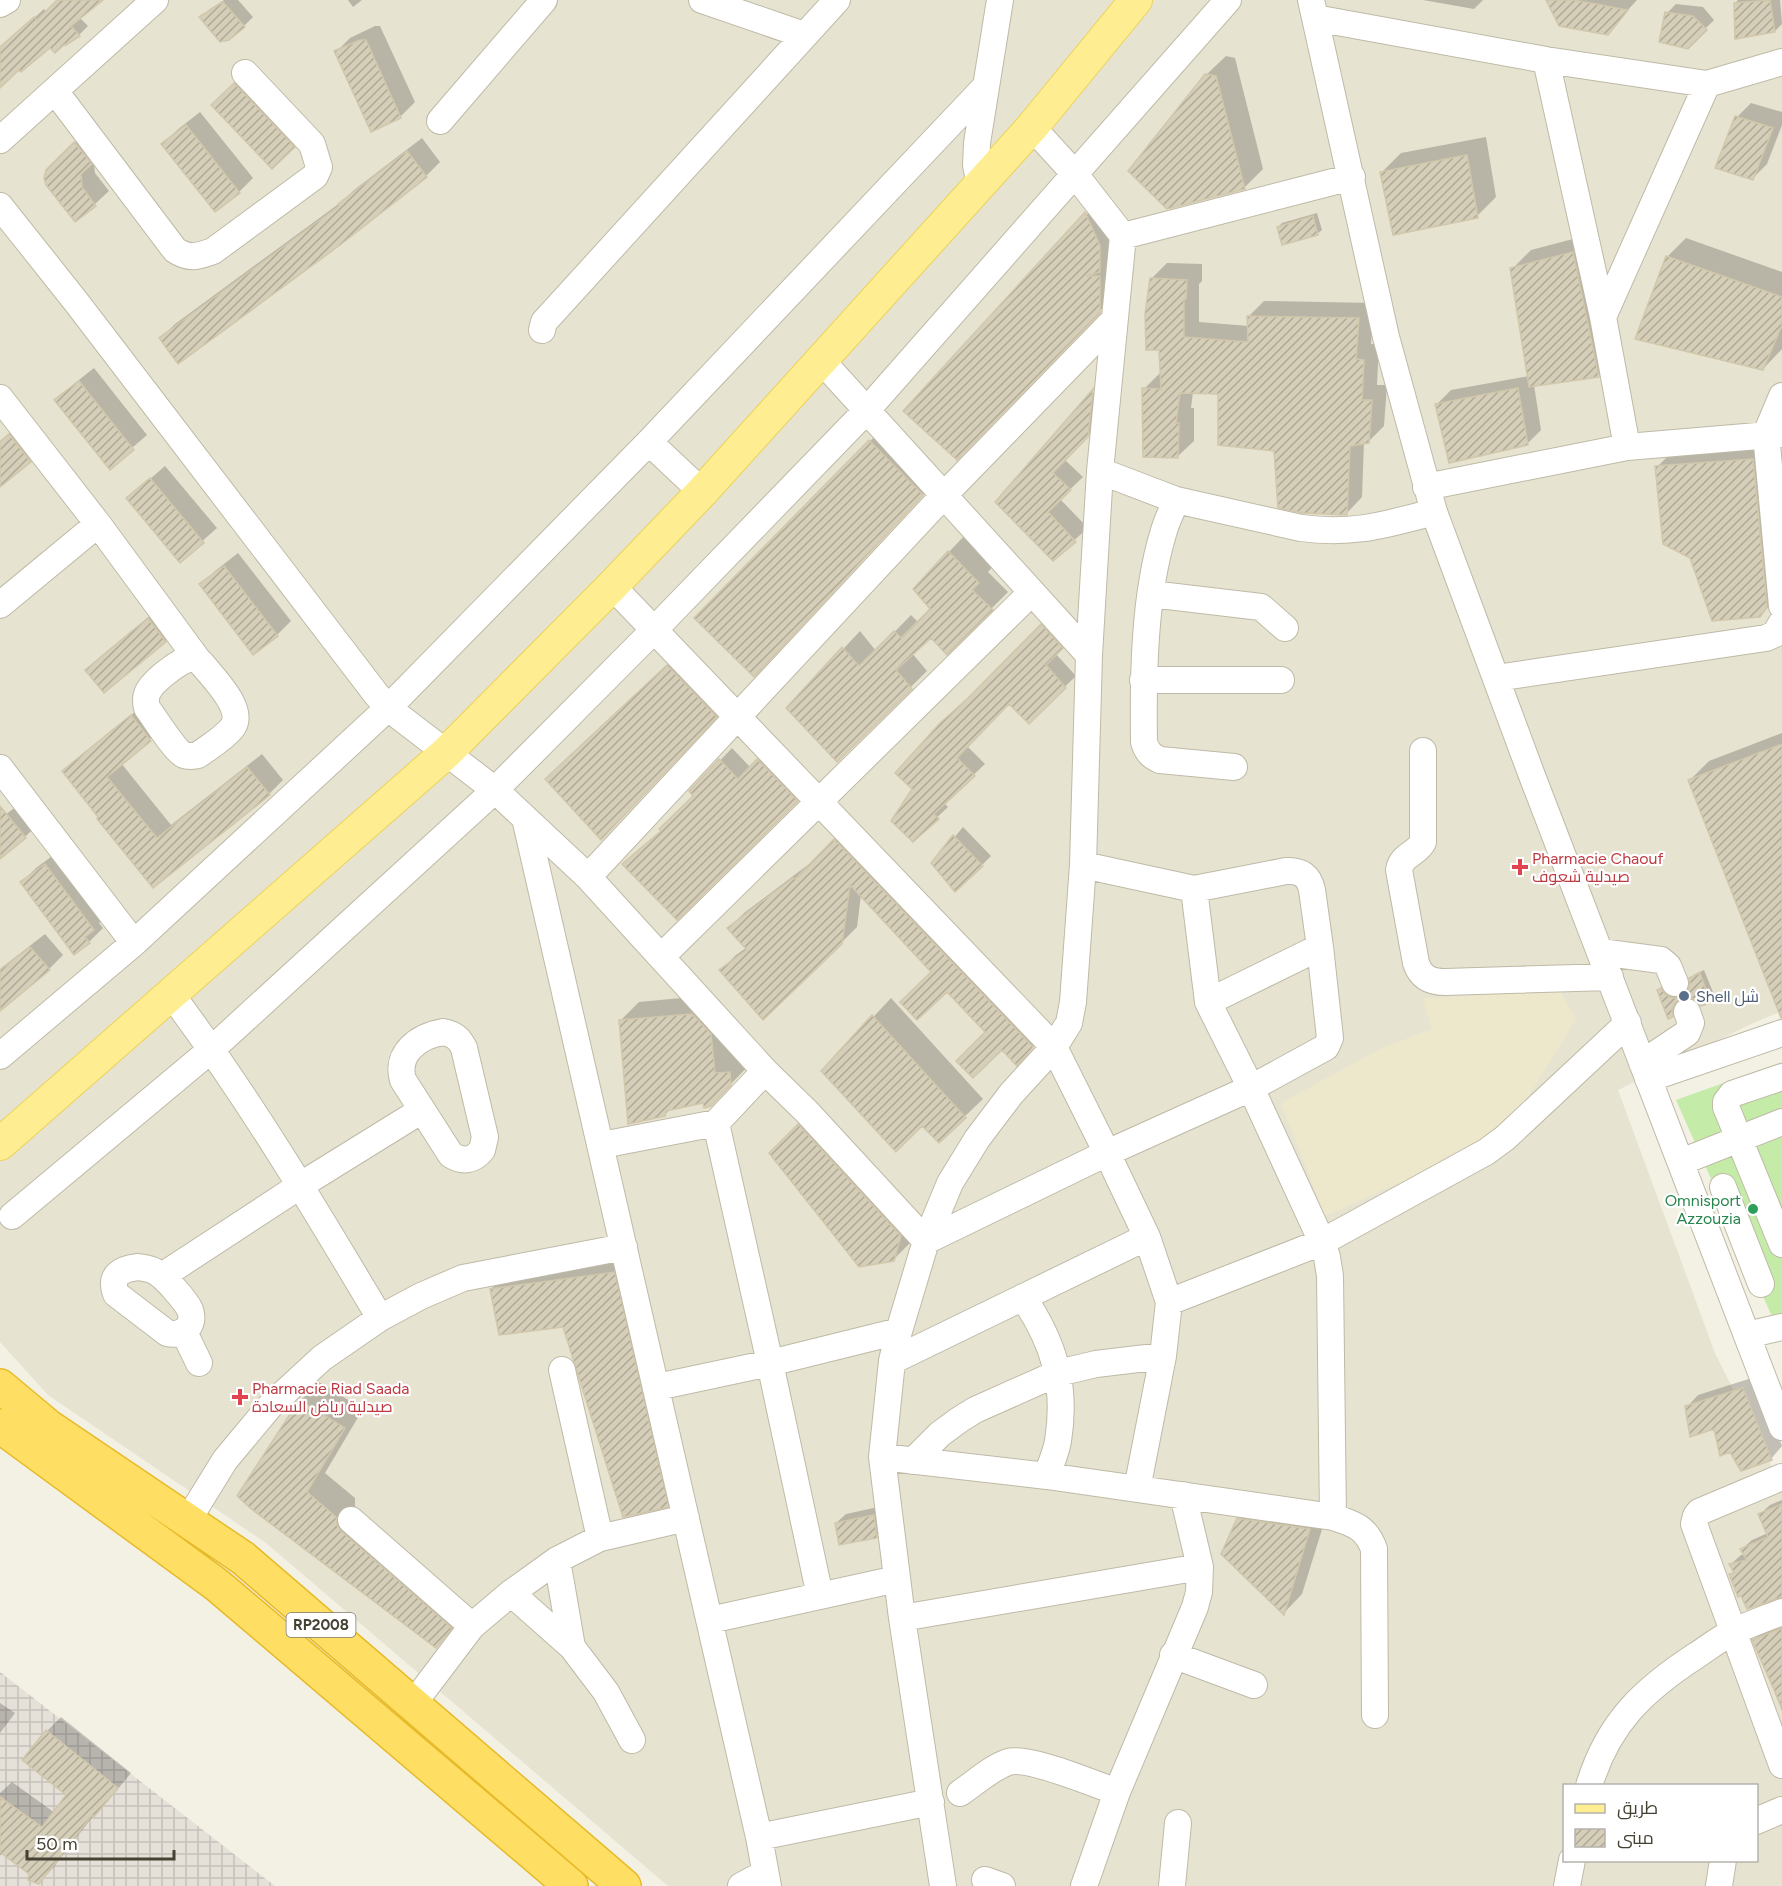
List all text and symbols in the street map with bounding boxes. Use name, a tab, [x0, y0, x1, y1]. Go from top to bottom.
place label: Pharmacie Chaouf صيدلية شعوف	[1532, 849, 1663, 886]
marker: Pharmacie Chaouf صيدلية شعوف	[1513, 860, 1527, 874]
place label: Shell شل	[1696, 987, 1759, 1007]
marker: Shell شل	[1677, 989, 1691, 1003]
place label: Omnisport Azzouzia	[1665, 1191, 1741, 1228]
marker: Omnisport Azzouzia	[1746, 1202, 1760, 1216]
place label: Pharmacie Riad Saada صيدلية رياض السعادة	[252, 1379, 410, 1417]
marker: Pharmacie Riad Saada صيدلية رياض السعادة	[233, 1390, 247, 1404]
road number: RP2008	[286, 1613, 356, 1637]
legend	[1563, 1784, 1758, 1862]
text: طريق	[1617, 1797, 1658, 1820]
scale bar	[27, 1823, 174, 1861]
text: مبنى	[1617, 1827, 1654, 1849]
text: 50 m	[36, 1833, 78, 1855]

